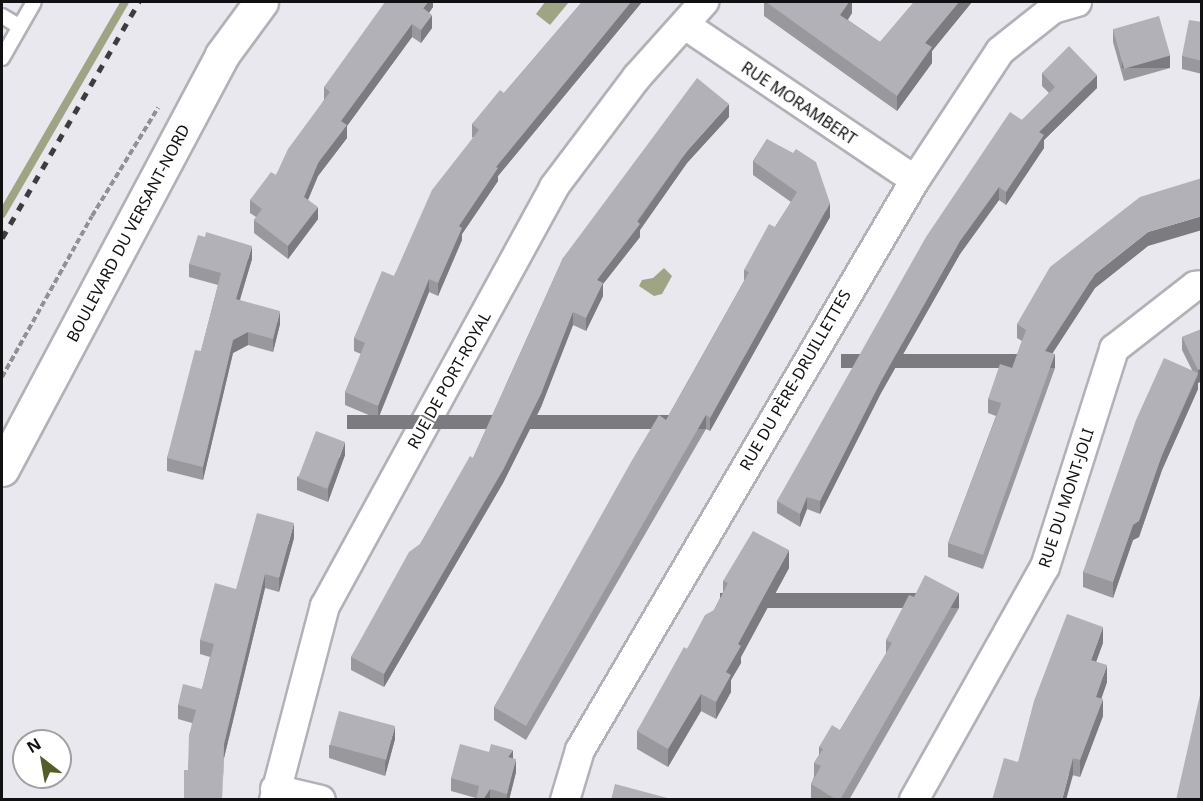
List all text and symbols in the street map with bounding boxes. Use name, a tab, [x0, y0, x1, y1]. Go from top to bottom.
street label: RUE MORAMBERT	[738, 57, 860, 149]
street label: BOULEVARD DU VERSANT-NORD	[62, 121, 194, 345]
street label: RUE DU PÈRE-DRUILLETTES	[735, 286, 855, 474]
street label: RUE DE PORT-ROYAL	[403, 308, 495, 452]
street label: RUE DU MONT-JOLI	[1034, 426, 1098, 570]
north arrow	[12, 729, 72, 789]
text: N	[23, 733, 45, 758]

